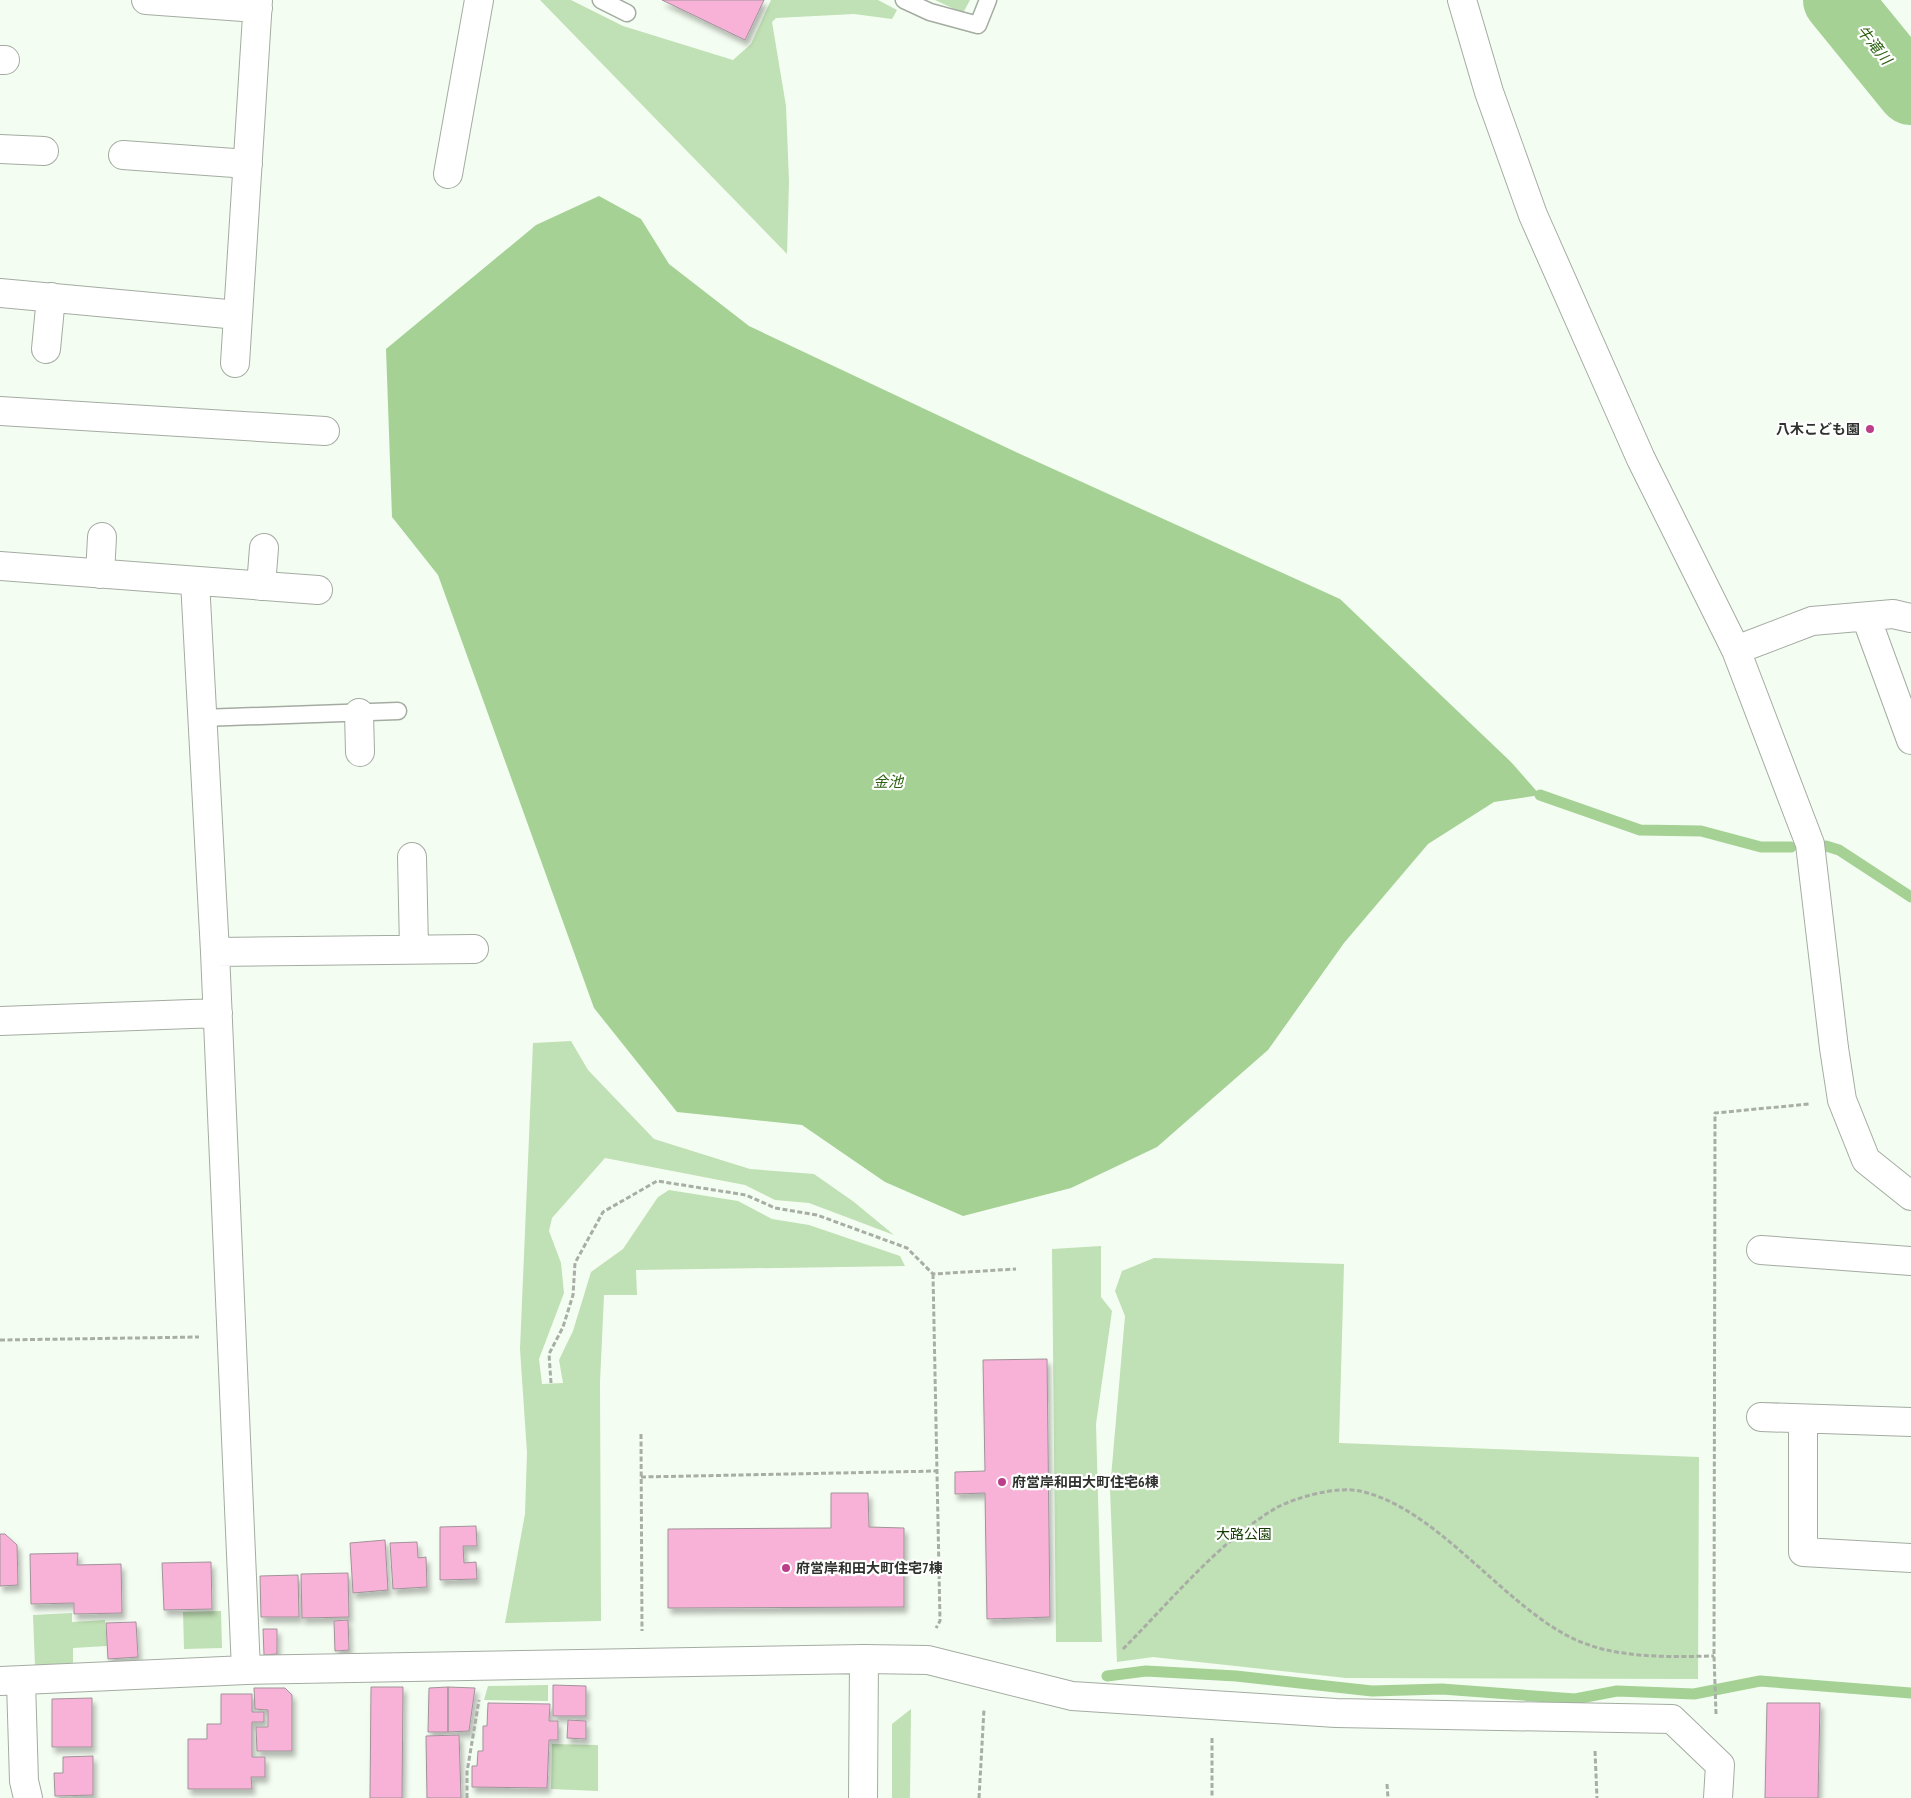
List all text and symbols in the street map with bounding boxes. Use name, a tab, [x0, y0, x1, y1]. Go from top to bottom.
water label: 牛滝川	[1853, 21, 1897, 70]
place label: 八木こども園	[1776, 420, 1860, 438]
marker: 八木こども園	[1864, 423, 1876, 435]
water label: 金池	[873, 772, 905, 791]
place label: 府営岸和田大町住宅6棟	[1012, 1473, 1159, 1491]
marker: 府営岸和田大町住宅6棟	[996, 1476, 1008, 1488]
park label: 大路公園	[1216, 1525, 1272, 1543]
place label: 府営岸和田大町住宅7棟	[796, 1559, 943, 1577]
marker: 府営岸和田大町住宅7棟	[780, 1562, 792, 1574]

